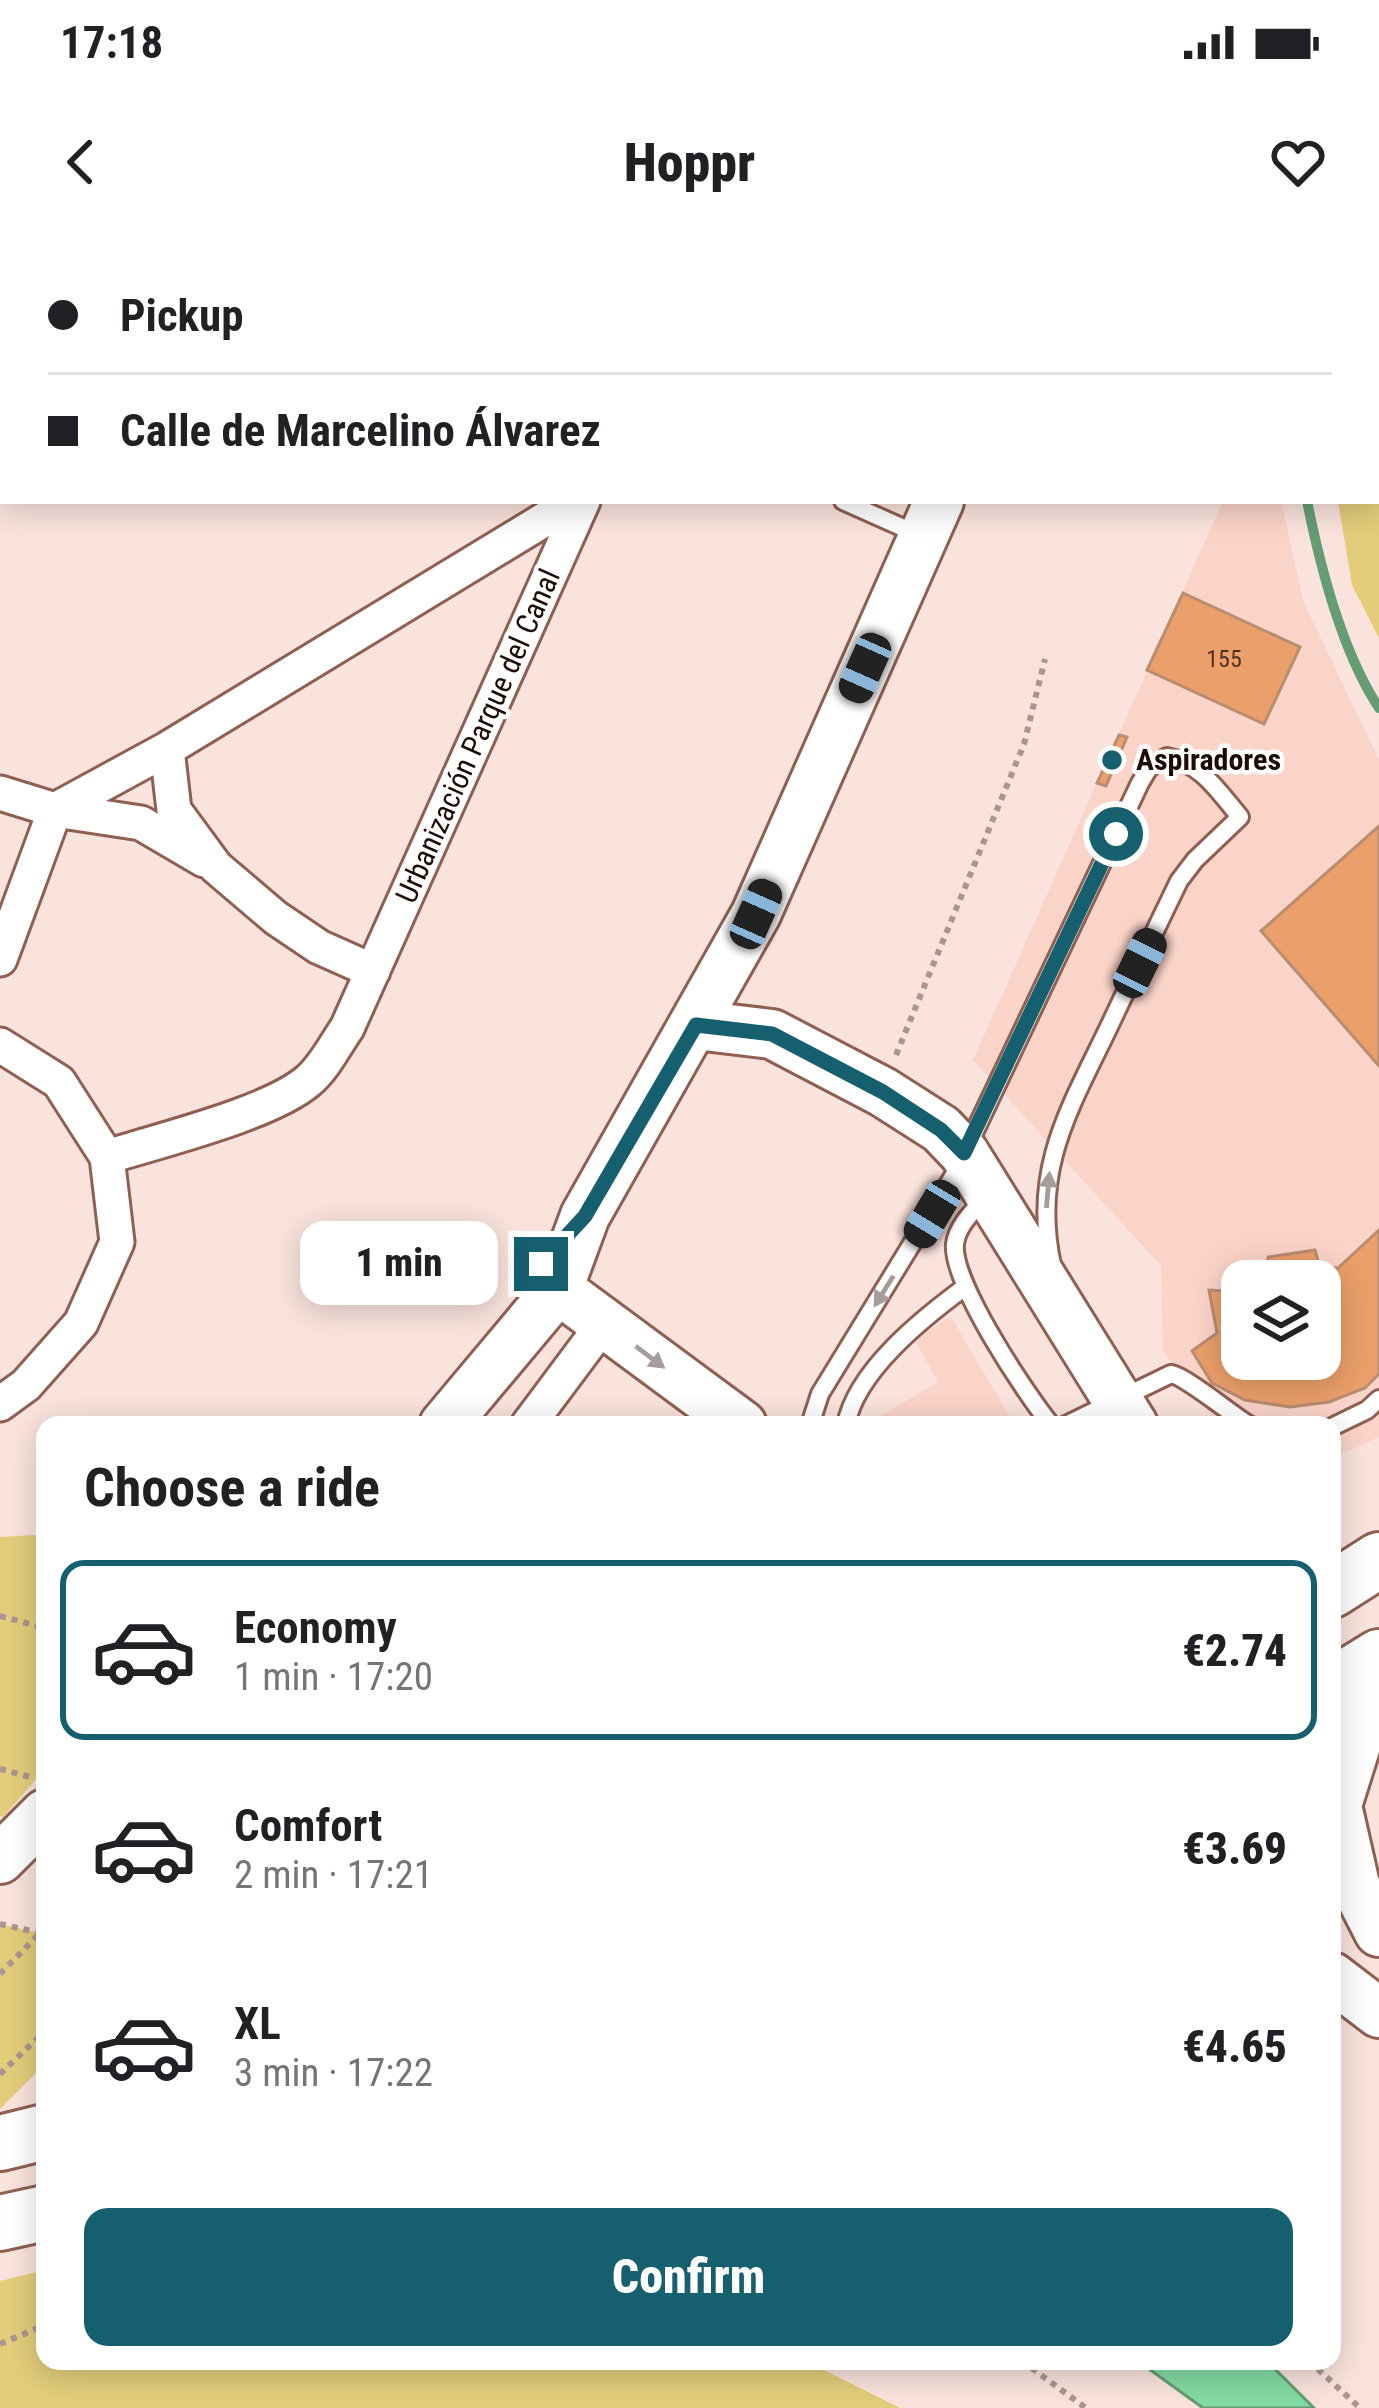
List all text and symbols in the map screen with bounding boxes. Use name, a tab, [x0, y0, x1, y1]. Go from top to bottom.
text: 17:18	[60, 16, 163, 69]
icon: back	[48, 129, 114, 195]
icon: heart	[1265, 129, 1331, 195]
text: Hoppr	[624, 131, 755, 194]
text: Pickup	[120, 289, 244, 342]
text: Calle de Marcelino Álvarez	[120, 404, 601, 457]
street label: Urbanización Parque del Canal	[388, 564, 567, 908]
car	[834, 628, 896, 708]
house number: 155	[1206, 645, 1242, 673]
place label: Aspiradores	[1136, 742, 1281, 777]
marker: Aspiradores	[1099, 747, 1125, 773]
route start	[1089, 807, 1143, 861]
car	[725, 874, 787, 954]
car	[1108, 923, 1172, 1003]
one-way arrow	[1038, 1171, 1057, 1208]
car	[898, 1174, 966, 1254]
callout: 1 min	[301, 1222, 499, 1306]
route end	[514, 1237, 568, 1291]
text: 1 min	[356, 1240, 442, 1286]
map controls	[1221, 1260, 1341, 1380]
button: layers	[1221, 1260, 1341, 1380]
one-way arrow	[874, 1274, 896, 1307]
one-way arrow	[634, 1344, 666, 1368]
text: Choose a ride	[84, 1456, 380, 1519]
icon: car	[90, 1596, 198, 1704]
text: Economy	[234, 1601, 397, 1654]
text: €2.74	[1182, 1624, 1287, 1677]
text: 1 min · 17:20	[234, 1654, 433, 1700]
icon: car	[90, 1794, 198, 1902]
text: Comfort	[234, 1799, 382, 1852]
text: €3.69	[1182, 1822, 1287, 1875]
text: 2 min · 17:21	[234, 1852, 433, 1898]
icon: car	[90, 1992, 198, 2100]
text: XL	[234, 1997, 281, 2050]
text: €4.65	[1182, 2020, 1287, 2073]
text: 3 min · 17:22	[234, 2050, 433, 2096]
button: Confirm	[84, 2208, 1293, 2346]

